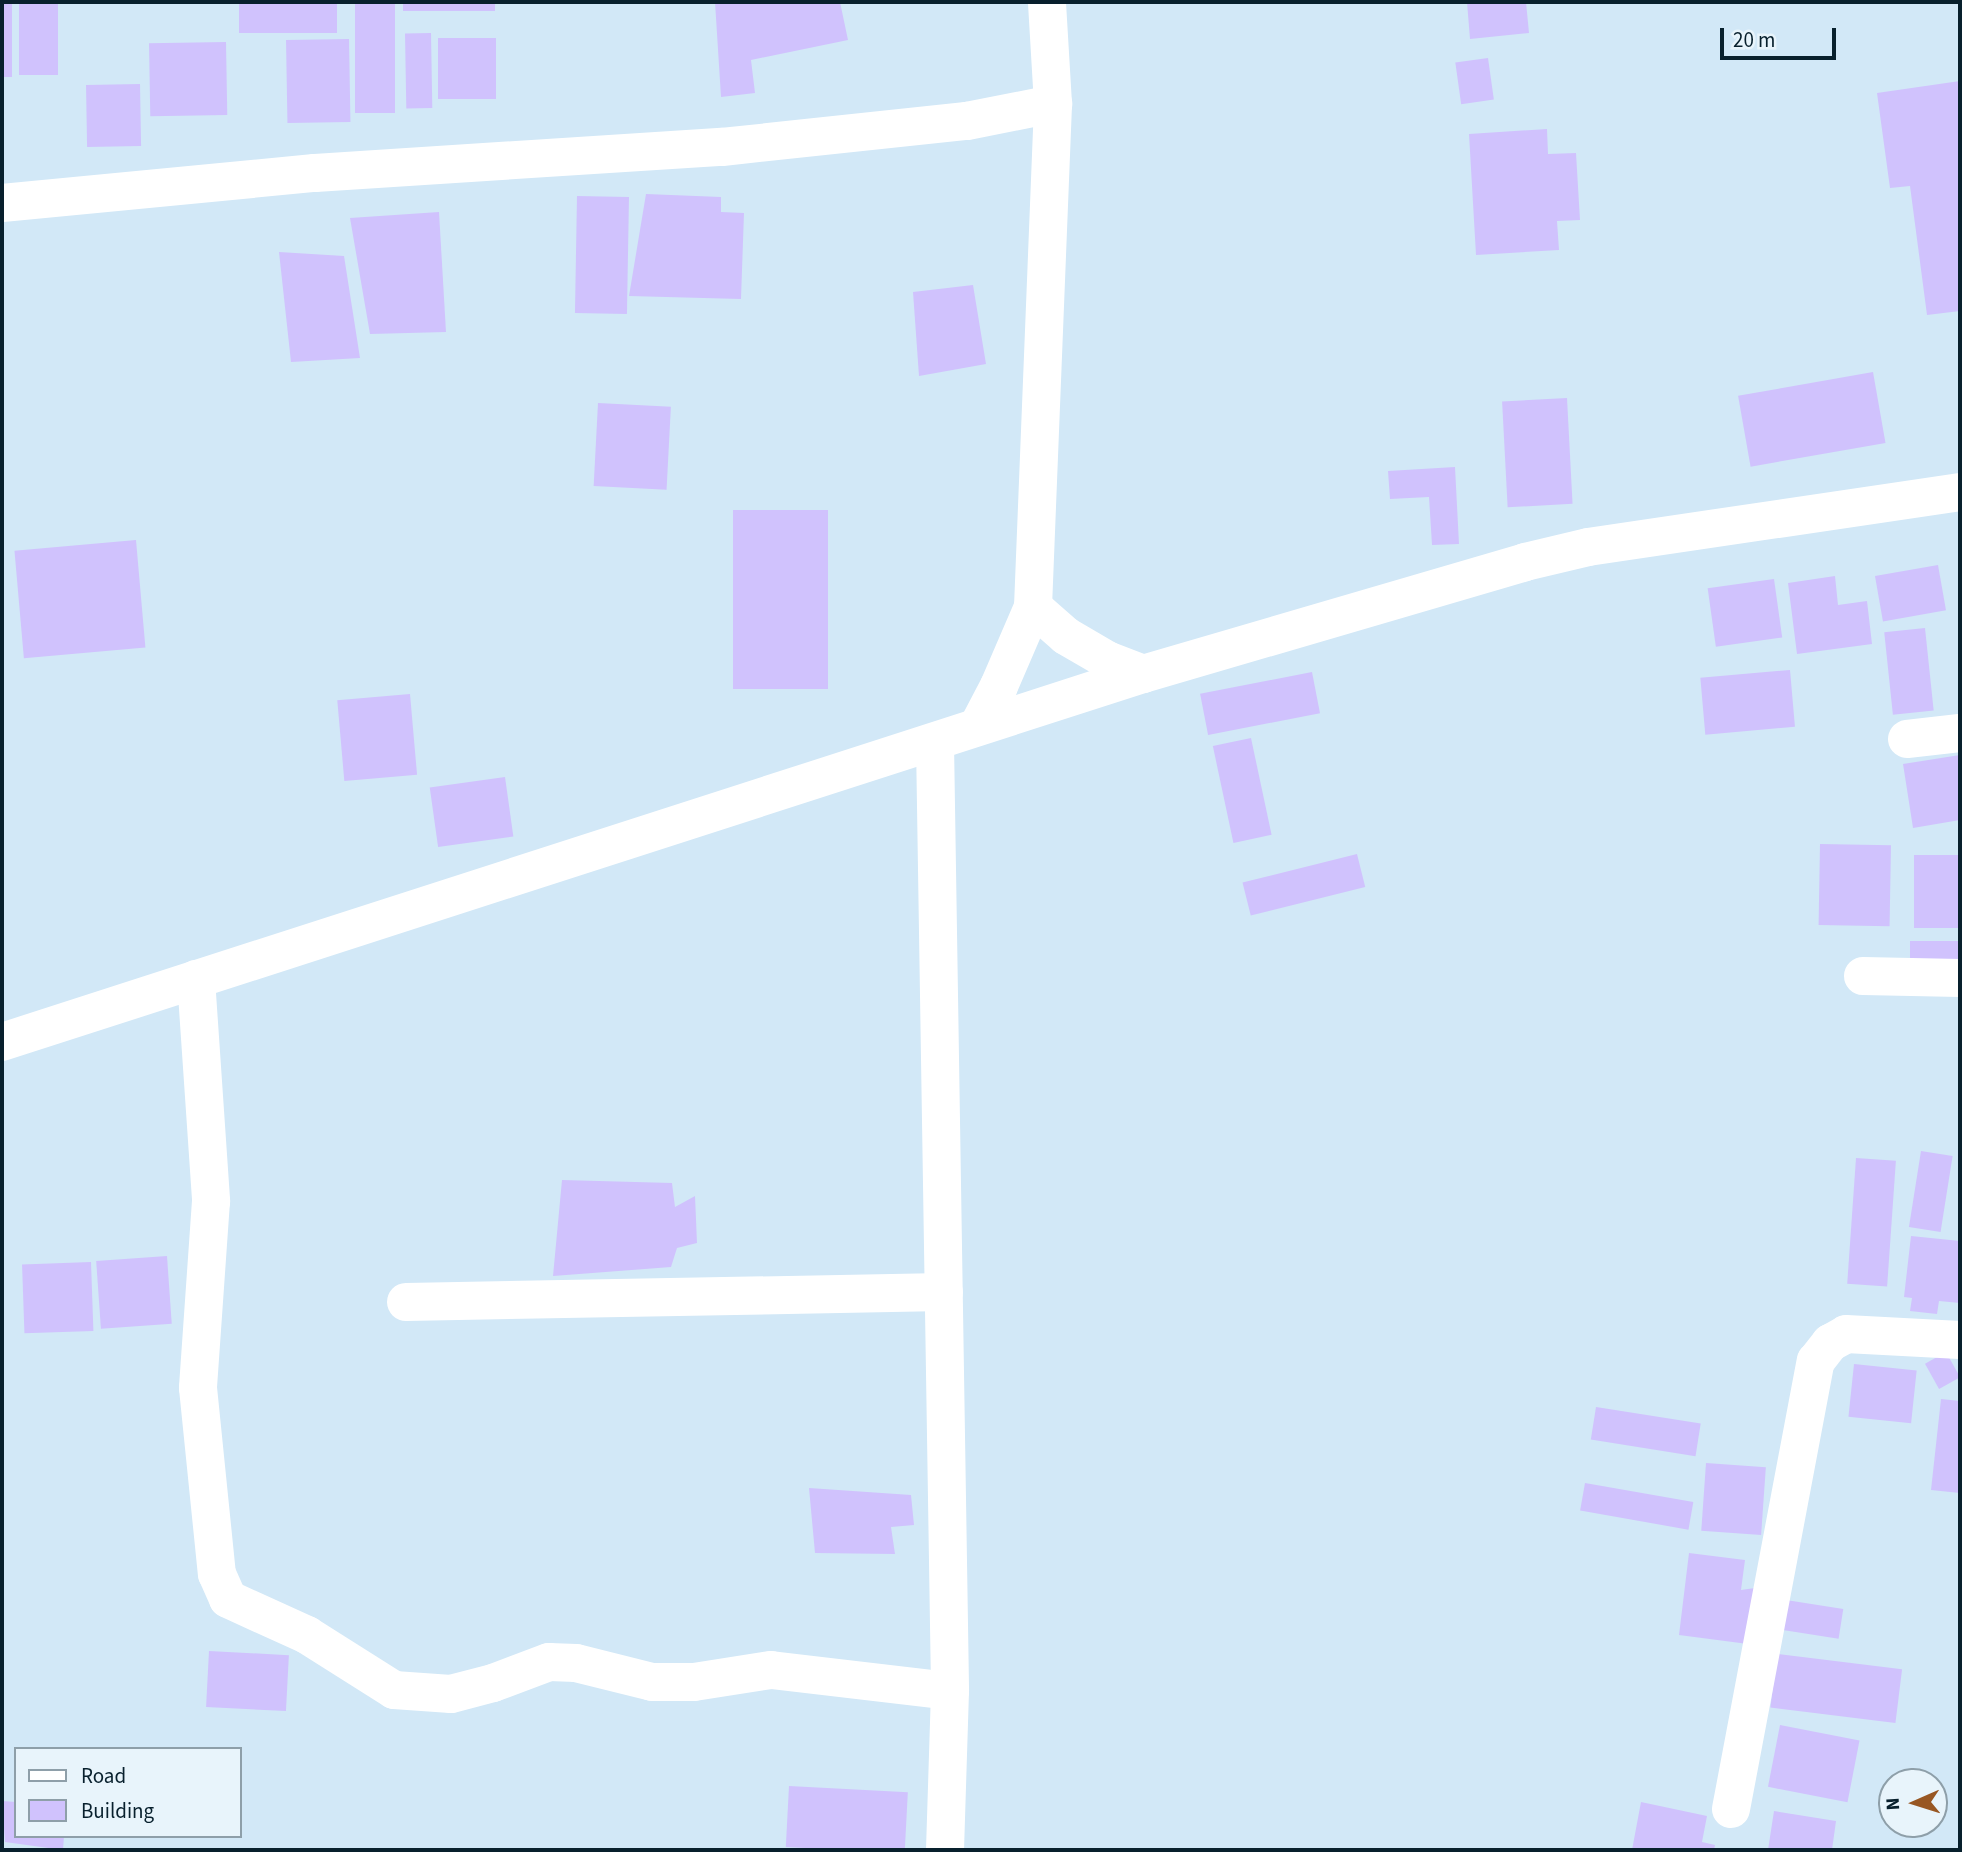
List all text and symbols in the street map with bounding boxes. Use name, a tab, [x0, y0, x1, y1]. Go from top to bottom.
scale bar	[1724, 14, 1840, 58]
text: 20 m	[1733, 25, 1775, 55]
legend	[14, 1747, 242, 1838]
text: Road	[81, 1761, 126, 1791]
north arrow	[1878, 1768, 1948, 1838]
text: Building	[81, 1796, 154, 1826]
text: N	[1880, 1797, 1907, 1811]

